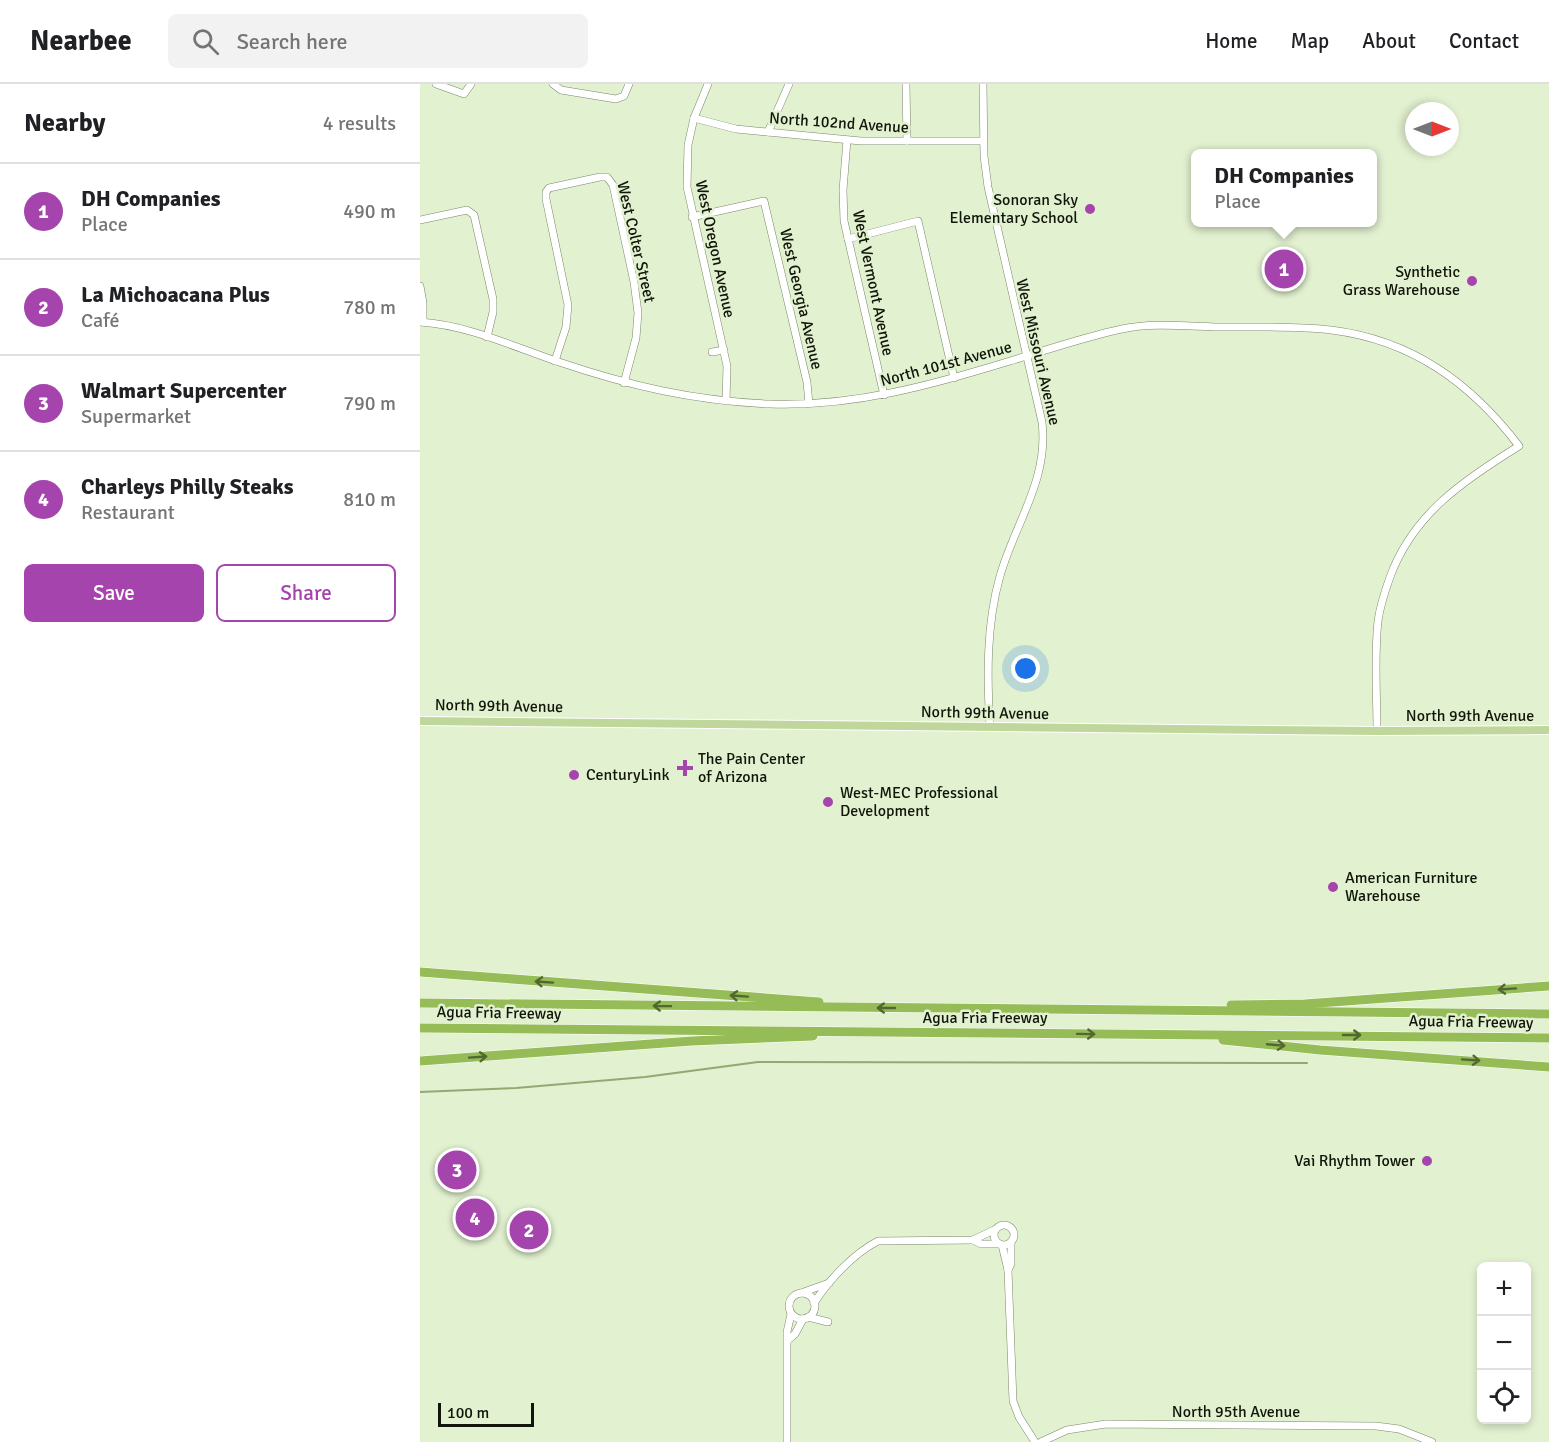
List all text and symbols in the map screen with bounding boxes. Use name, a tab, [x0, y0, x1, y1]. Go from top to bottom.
search box	[168, 14, 588, 68]
text: Nearbee	[30, 24, 132, 58]
icon: search	[189, 25, 222, 58]
text: Search here	[237, 28, 348, 55]
text: Home	[1205, 28, 1258, 54]
text: Map	[1291, 28, 1329, 54]
text: About	[1362, 28, 1416, 54]
text: Contact	[1449, 28, 1519, 54]
north arrow	[1405, 102, 1459, 156]
text: Nearby	[24, 107, 105, 139]
street label: North 102nd Avenue	[768, 108, 910, 138]
text: 4 results	[323, 111, 396, 136]
popup	[1191, 149, 1377, 227]
text: DH Companies	[1214, 162, 1354, 189]
street label: West Oregon Avenue	[691, 178, 739, 320]
street label: West Colter Street	[612, 179, 660, 305]
text: DH Companies	[81, 185, 221, 212]
text: Place	[1214, 189, 1261, 214]
place label: Sonoran Sky Elementary School	[949, 190, 1079, 228]
text: 1	[38, 199, 49, 224]
text: 490 m	[343, 199, 396, 224]
marker: Sonoran Sky Elementary School	[1083, 202, 1097, 216]
street label: West Vermont Avenue	[848, 208, 898, 358]
text: Place	[81, 212, 128, 237]
street label: West Georgia Avenue	[775, 227, 827, 371]
pin: 1	[1264, 246, 1304, 291]
place label: Synthetic Grass Warehouse	[1343, 262, 1460, 300]
marker: Synthetic Grass Warehouse	[1465, 274, 1479, 288]
street label: West Missouri Avenue	[1011, 277, 1065, 427]
text: La Michoacana Plus	[81, 281, 270, 308]
text: 2	[38, 295, 49, 320]
text: 780 m	[343, 295, 396, 320]
text: Café	[81, 308, 120, 333]
street label: North 101st Avenue	[878, 337, 1014, 391]
text: Walmart Supercenter	[81, 377, 287, 404]
text: 3	[38, 391, 49, 416]
text: 790 m	[343, 391, 396, 416]
text: Supermarket	[81, 404, 191, 429]
text: Charleys Philly Steaks	[81, 473, 294, 500]
text: 4	[38, 487, 49, 512]
text: 810 m	[343, 487, 396, 512]
text: Restaurant	[81, 500, 175, 525]
button: Save	[24, 564, 204, 622]
button: Share	[216, 564, 396, 622]
your location	[1011, 654, 1040, 683]
street label: North 99th Avenue	[435, 695, 563, 717]
street label: North 99th Avenue	[921, 702, 1049, 724]
street label: North 99th Avenue	[1406, 706, 1534, 726]
place label: The Pain Center of Arizona	[698, 749, 805, 787]
marker: The Pain Center of Arizona	[676, 759, 694, 777]
place label: CenturyLink	[586, 765, 670, 785]
marker: CenturyLink	[567, 768, 581, 782]
place label: West-MEC Professional Development	[840, 783, 999, 821]
marker: West-MEC Professional Development	[821, 795, 835, 809]
place label: American Furniture Warehouse	[1345, 868, 1477, 906]
marker: American Furniture Warehouse	[1326, 880, 1340, 894]
one-way arrow	[535, 976, 555, 987]
one-way arrow	[1497, 984, 1517, 995]
one-way arrow	[729, 991, 749, 1002]
one-way arrow	[652, 1000, 672, 1011]
street label: Agua Fria Freeway	[436, 1002, 562, 1024]
one-way arrow	[877, 1002, 896, 1014]
street label: Agua Fria Freeway	[923, 1008, 1048, 1028]
street label: Agua Fria Freeway	[1408, 1011, 1534, 1033]
one-way arrow	[1075, 1028, 1095, 1040]
one-way arrow	[1341, 1030, 1361, 1041]
one-way arrow	[1266, 1040, 1286, 1051]
one-way arrow	[468, 1051, 488, 1062]
one-way arrow	[1460, 1055, 1480, 1066]
pin: 3	[438, 1148, 477, 1192]
place label: Vai Rhythm Tower	[1294, 1151, 1415, 1171]
marker: Vai Rhythm Tower	[1420, 1154, 1434, 1168]
pin: 4	[456, 1196, 494, 1240]
pin: 2	[510, 1208, 548, 1252]
map controls	[1477, 1262, 1531, 1424]
button: +	[1477, 1262, 1531, 1316]
button: −	[1477, 1316, 1531, 1370]
button: locate	[1477, 1370, 1531, 1424]
scale bar	[438, 1400, 534, 1428]
street label: North 95th Avenue	[1172, 1402, 1300, 1422]
text: 100 m	[447, 1403, 489, 1423]

